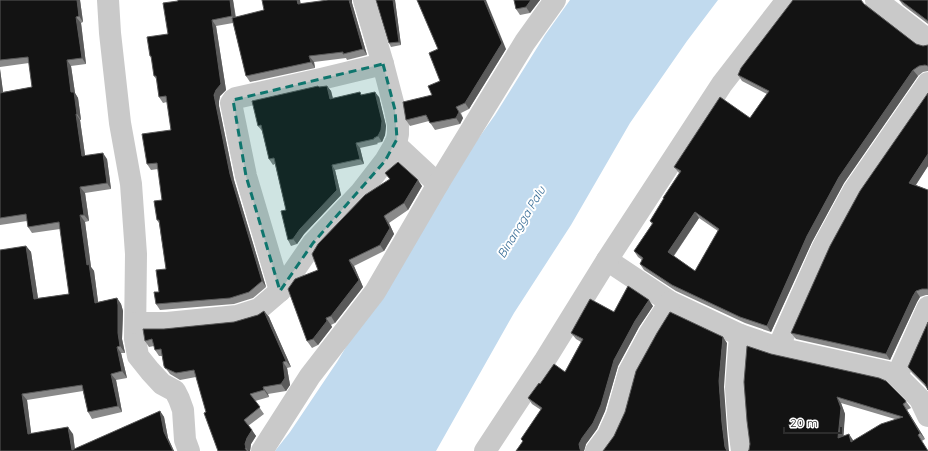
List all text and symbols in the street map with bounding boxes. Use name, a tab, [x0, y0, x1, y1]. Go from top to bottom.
water label: Binangga Palu	[494, 182, 549, 261]
scale bar	[784, 409, 841, 435]
text: 20 m	[790, 415, 818, 430]

